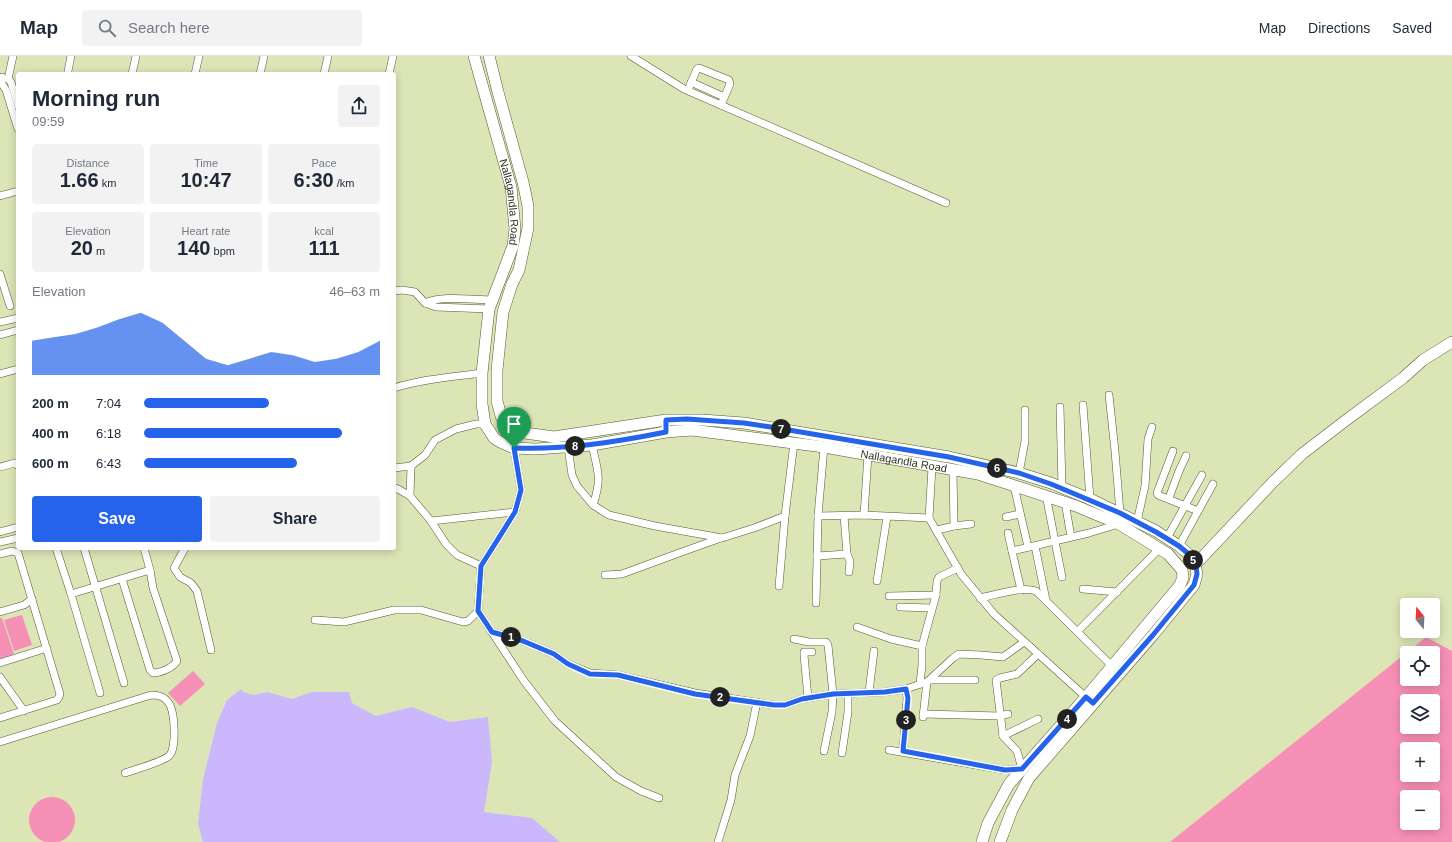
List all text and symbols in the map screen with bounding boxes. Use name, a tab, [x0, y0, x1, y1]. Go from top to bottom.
search box	[82, 10, 362, 46]
text: Map	[20, 17, 58, 38]
icon: search	[96, 17, 118, 39]
text: Search here	[128, 19, 210, 36]
text: Map	[1259, 20, 1286, 36]
text: Directions	[1308, 20, 1370, 36]
text: Saved	[1392, 20, 1432, 36]
button: share	[338, 85, 380, 127]
text: Morning run	[32, 86, 160, 111]
text: 09:59	[32, 114, 65, 129]
text: Distance	[67, 157, 109, 169]
text: Time	[194, 157, 218, 169]
text: Pace	[311, 157, 337, 169]
street label: Nallagandla Road	[497, 158, 521, 246]
text: 1.66	[60, 169, 99, 191]
text: 10:47	[180, 169, 232, 191]
text: 6:30	[294, 169, 334, 191]
text: km	[99, 177, 116, 189]
text: /km	[334, 177, 354, 189]
text: Elevation	[65, 225, 111, 237]
text: Heart rate	[182, 225, 230, 237]
text: kcal	[314, 225, 334, 237]
text: 20	[71, 237, 93, 259]
text: 140	[177, 237, 210, 259]
text: 111	[308, 237, 340, 259]
text: m	[93, 245, 105, 257]
text: bpm	[210, 245, 235, 257]
text: Elevation	[32, 284, 85, 299]
text: 46–63 m	[329, 284, 380, 299]
text: 200 m	[32, 396, 69, 411]
text: 7:04	[96, 396, 121, 411]
pin	[497, 407, 531, 448]
icon: arrive	[503, 413, 525, 435]
pin: 7	[771, 419, 791, 439]
text: 7	[778, 423, 784, 435]
text: 400 m	[32, 426, 69, 441]
text: 6:18	[96, 426, 121, 441]
pin: 8	[565, 436, 585, 456]
text: 8	[572, 440, 578, 452]
street label: Nallagandla Road	[860, 448, 948, 474]
text: 600 m	[32, 456, 69, 471]
text: 6:43	[96, 456, 121, 471]
pin: 6	[987, 458, 1007, 478]
text: 6	[994, 462, 1000, 474]
button: Save	[32, 496, 202, 542]
button: Share	[210, 496, 380, 542]
pin: 5	[1183, 550, 1203, 570]
text: 5	[1190, 554, 1196, 566]
north arrow	[1400, 598, 1440, 638]
map controls	[1400, 598, 1440, 830]
pin: 1	[501, 627, 521, 647]
text: 1	[508, 631, 514, 643]
button: locate	[1400, 646, 1440, 686]
pin: 2	[710, 687, 730, 707]
text: 2	[717, 691, 723, 703]
button: layers	[1400, 694, 1440, 734]
pin: 4	[1057, 709, 1077, 729]
pin: 3	[896, 710, 916, 730]
text: 4	[1064, 713, 1070, 725]
text: 3	[903, 714, 909, 726]
button: +	[1400, 742, 1440, 782]
button: −	[1400, 790, 1440, 830]

